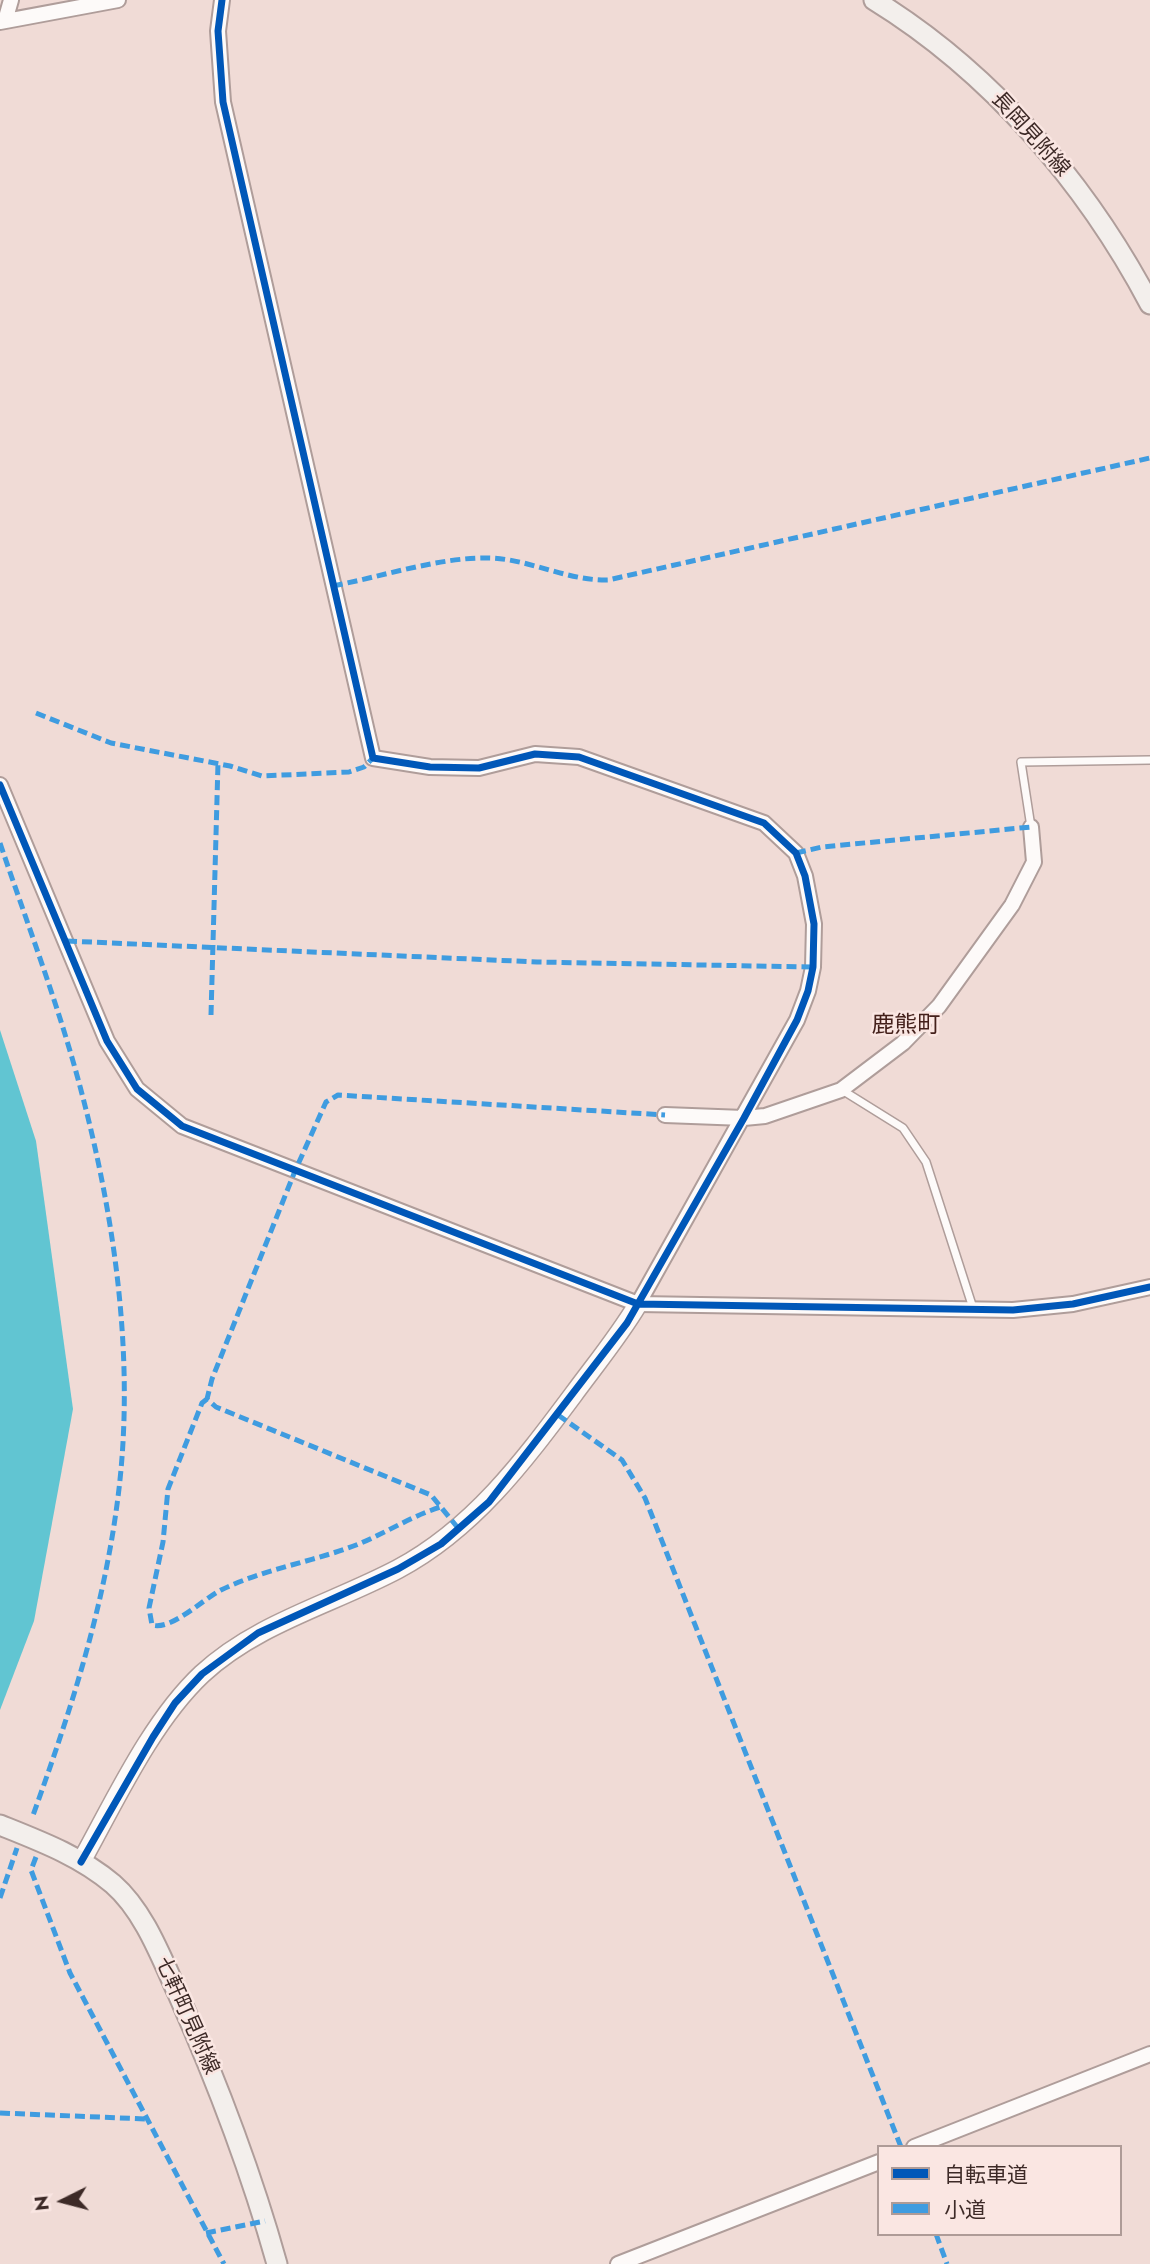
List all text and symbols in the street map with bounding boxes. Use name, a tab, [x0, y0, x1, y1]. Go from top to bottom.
street label: 長岡見附線	[986, 88, 1074, 182]
district label: 鹿熊町	[872, 1012, 940, 1040]
street label: 七軒町見附線	[149, 1953, 223, 2079]
legend	[877, 2145, 1122, 2236]
text: 自転車道	[944, 2160, 1028, 2190]
north arrow	[28, 2166, 98, 2236]
text: N	[27, 2194, 56, 2212]
text: 小道	[944, 2195, 986, 2225]

